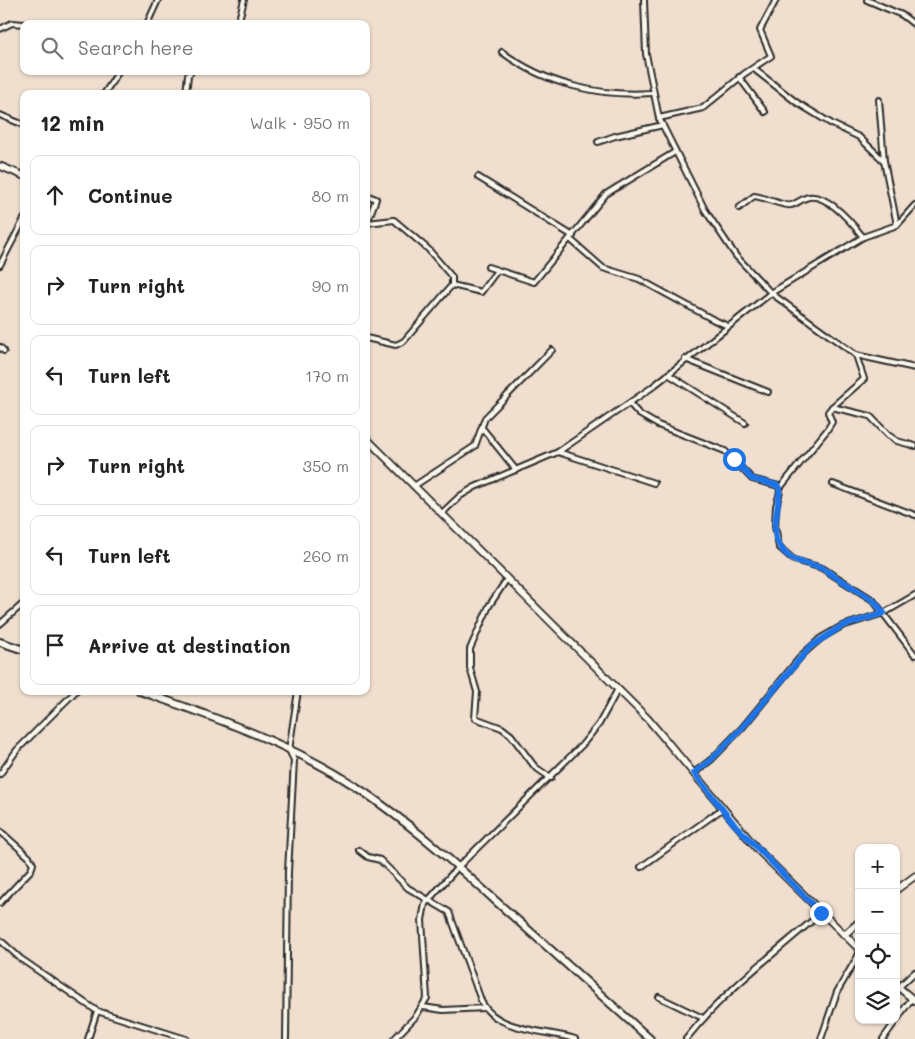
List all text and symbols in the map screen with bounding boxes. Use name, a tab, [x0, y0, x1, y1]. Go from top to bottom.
search box	[20, 20, 370, 75]
icon: search	[38, 34, 66, 62]
text: Search here	[78, 35, 194, 60]
text: 12 min	[40, 109, 104, 136]
text: Walk · 950 m	[250, 112, 350, 133]
icon: ahead	[41, 181, 69, 209]
text: Continue	[88, 183, 173, 208]
text: 80 m	[312, 185, 349, 206]
icon: right	[41, 271, 69, 299]
text: Turn right	[88, 273, 185, 298]
text: 90 m	[312, 275, 349, 296]
icon: left	[41, 361, 69, 389]
text: Turn left	[88, 363, 171, 388]
text: 170 m	[305, 365, 349, 386]
route start	[723, 448, 746, 471]
icon: right	[41, 451, 69, 479]
text: Turn right	[88, 453, 185, 478]
text: 350 m	[303, 455, 349, 476]
icon: left	[41, 541, 69, 569]
text: Turn left	[88, 543, 171, 568]
text: 260 m	[303, 545, 349, 566]
icon: arrive	[41, 631, 69, 659]
text: Arrive at destination	[88, 633, 291, 658]
map controls	[855, 844, 900, 1024]
button: +	[855, 844, 900, 889]
button: −	[855, 889, 900, 934]
route end	[810, 902, 833, 925]
button: locate	[855, 934, 900, 979]
button: layers	[855, 979, 900, 1024]

